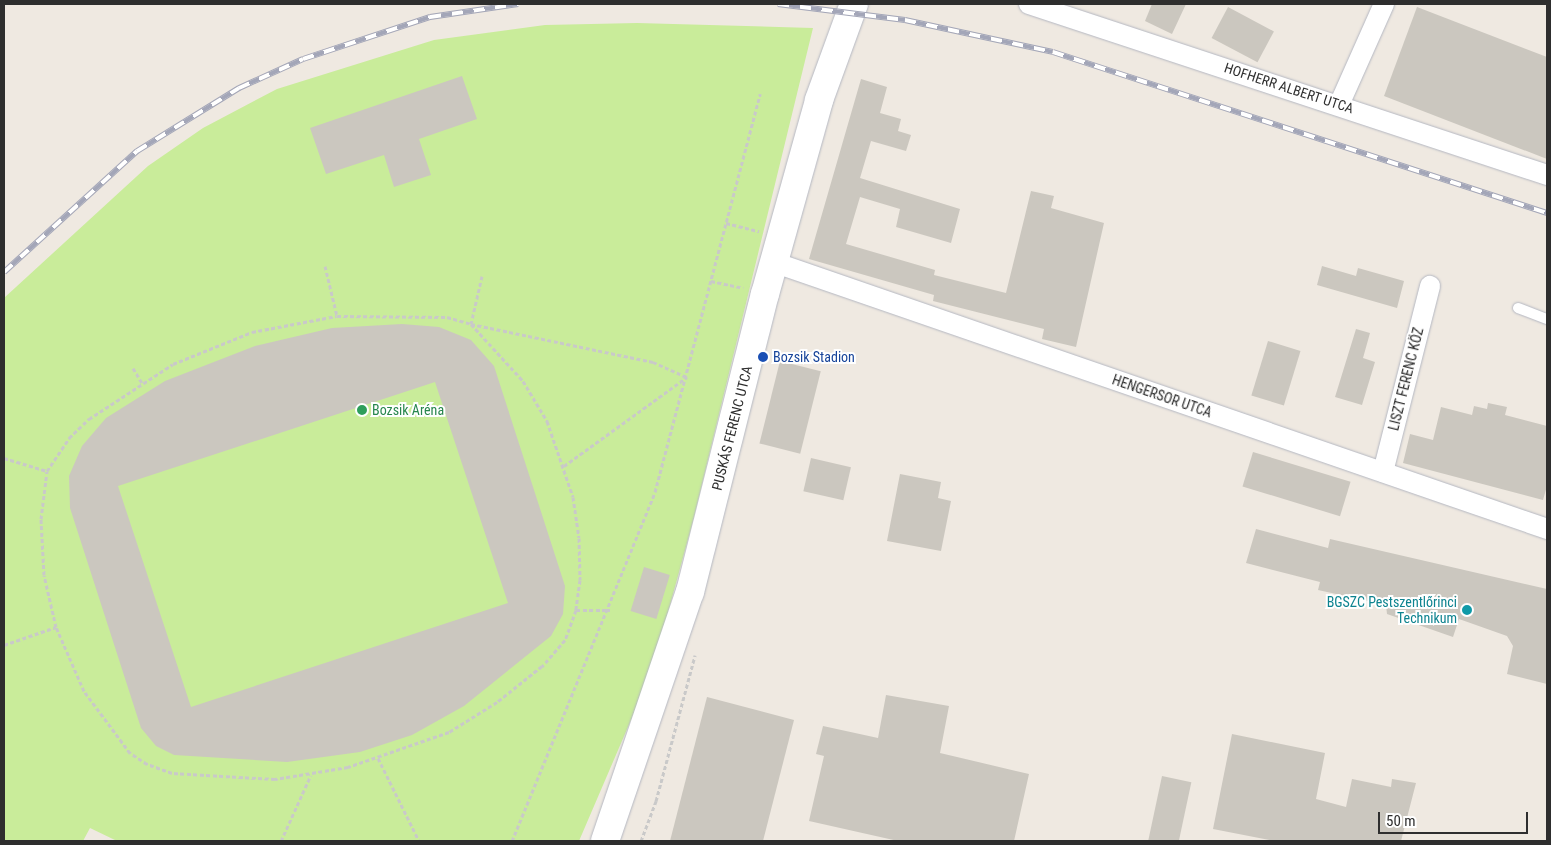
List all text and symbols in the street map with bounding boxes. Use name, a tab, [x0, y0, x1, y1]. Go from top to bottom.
street label: HOFHERR ALBERT UTCA	[1222, 59, 1356, 117]
street label: LISZT FERENC KÖZ	[1385, 325, 1427, 433]
place label: Bozsik Stadion	[773, 349, 855, 365]
marker: Bozsik Stadion	[757, 351, 769, 363]
street label: PUSKÁS FERENC UTCA	[708, 364, 756, 492]
street label: HENGERSOR UTCA	[1110, 371, 1214, 421]
place label: Bozsik Aréna	[372, 402, 444, 418]
marker: Bozsik Aréna	[356, 404, 368, 416]
place label: BGSZC Pestszentlőrinci Technikum	[1327, 594, 1457, 626]
marker: BGSZC Pestszentlőrinci Technikum	[1461, 604, 1473, 616]
scale bar	[1381, 802, 1531, 834]
text: 50 m	[1386, 812, 1416, 830]

